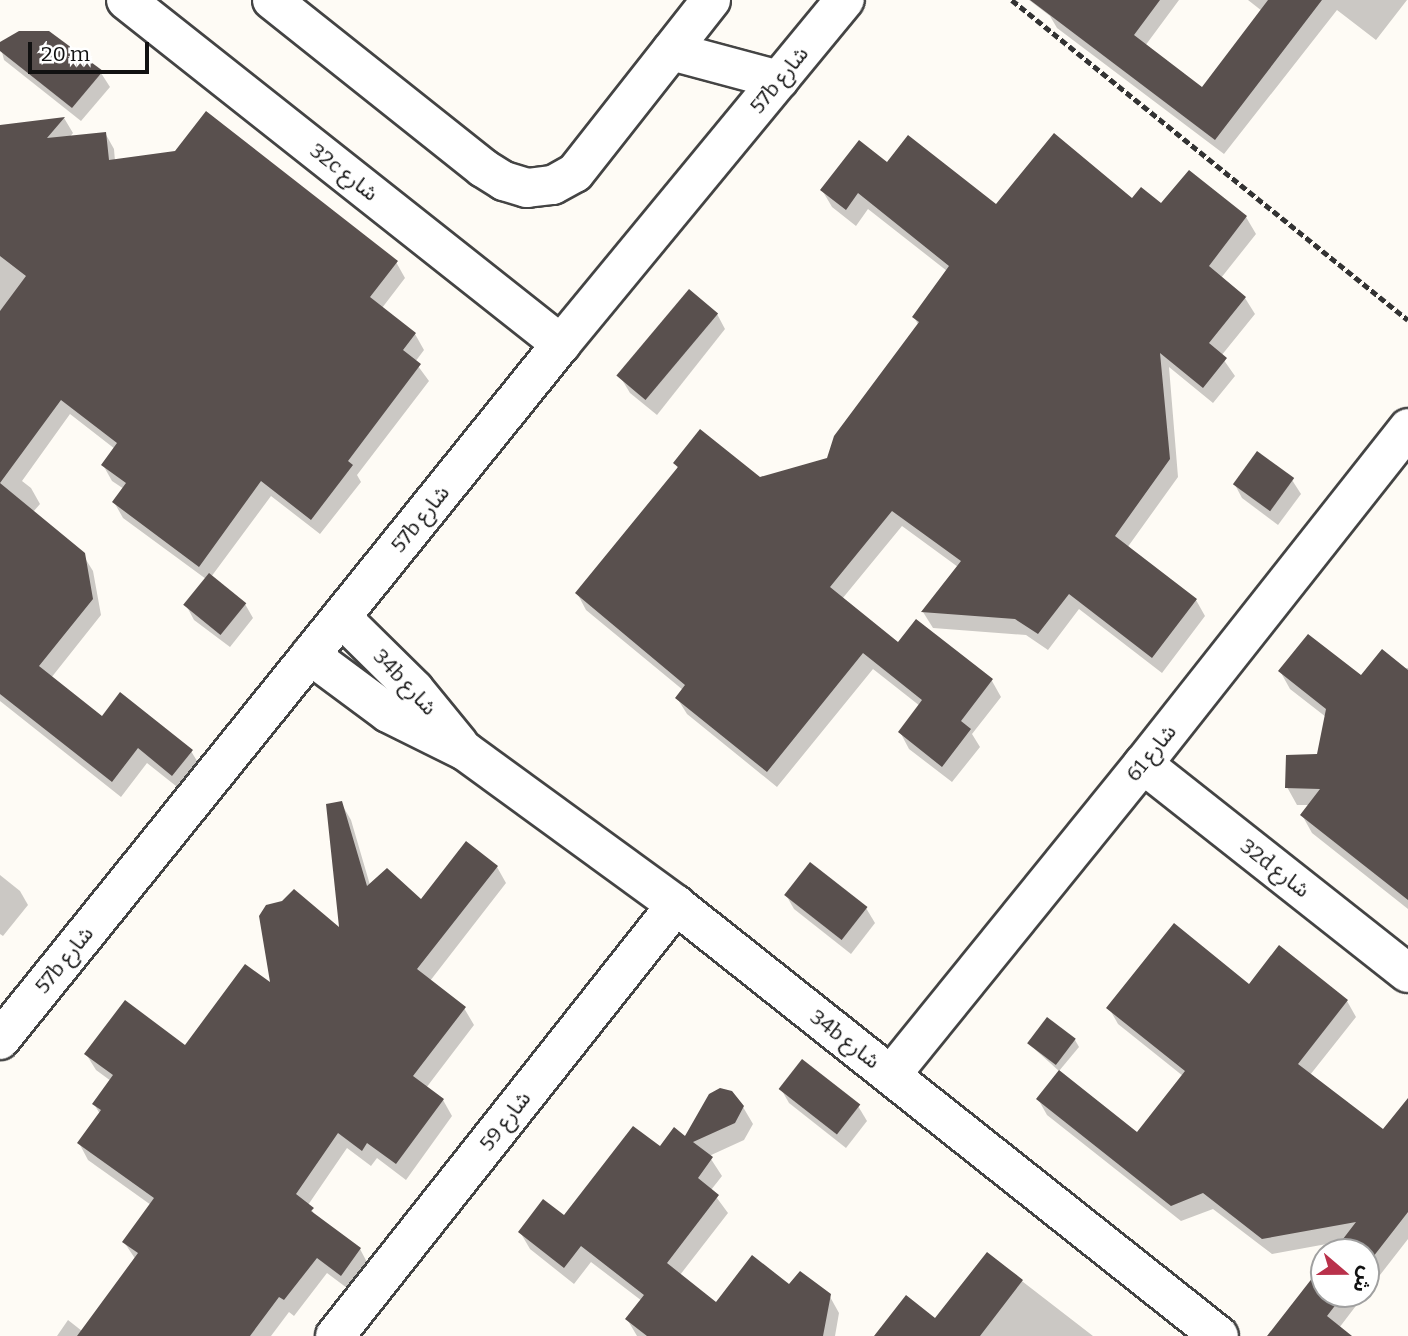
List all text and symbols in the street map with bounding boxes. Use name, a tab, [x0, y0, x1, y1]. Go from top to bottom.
scale bar	[32, 28, 152, 72]
text: 20 m	[41, 41, 90, 67]
street label: 57b شارع	[744, 42, 814, 118]
street label: 32c شارع	[305, 138, 383, 206]
street label: 57b شارع	[385, 481, 455, 557]
street label: 34b شارع	[368, 644, 442, 720]
street label: شارع 61	[1121, 720, 1181, 786]
street label: 32d شارع	[1235, 833, 1315, 903]
street label: 57b شارع	[29, 922, 99, 998]
street label: 34b شارع	[805, 1004, 885, 1074]
street label: شارع 59	[474, 1086, 536, 1156]
north arrow	[1310, 1238, 1380, 1308]
text: ش	[1348, 1264, 1379, 1296]

